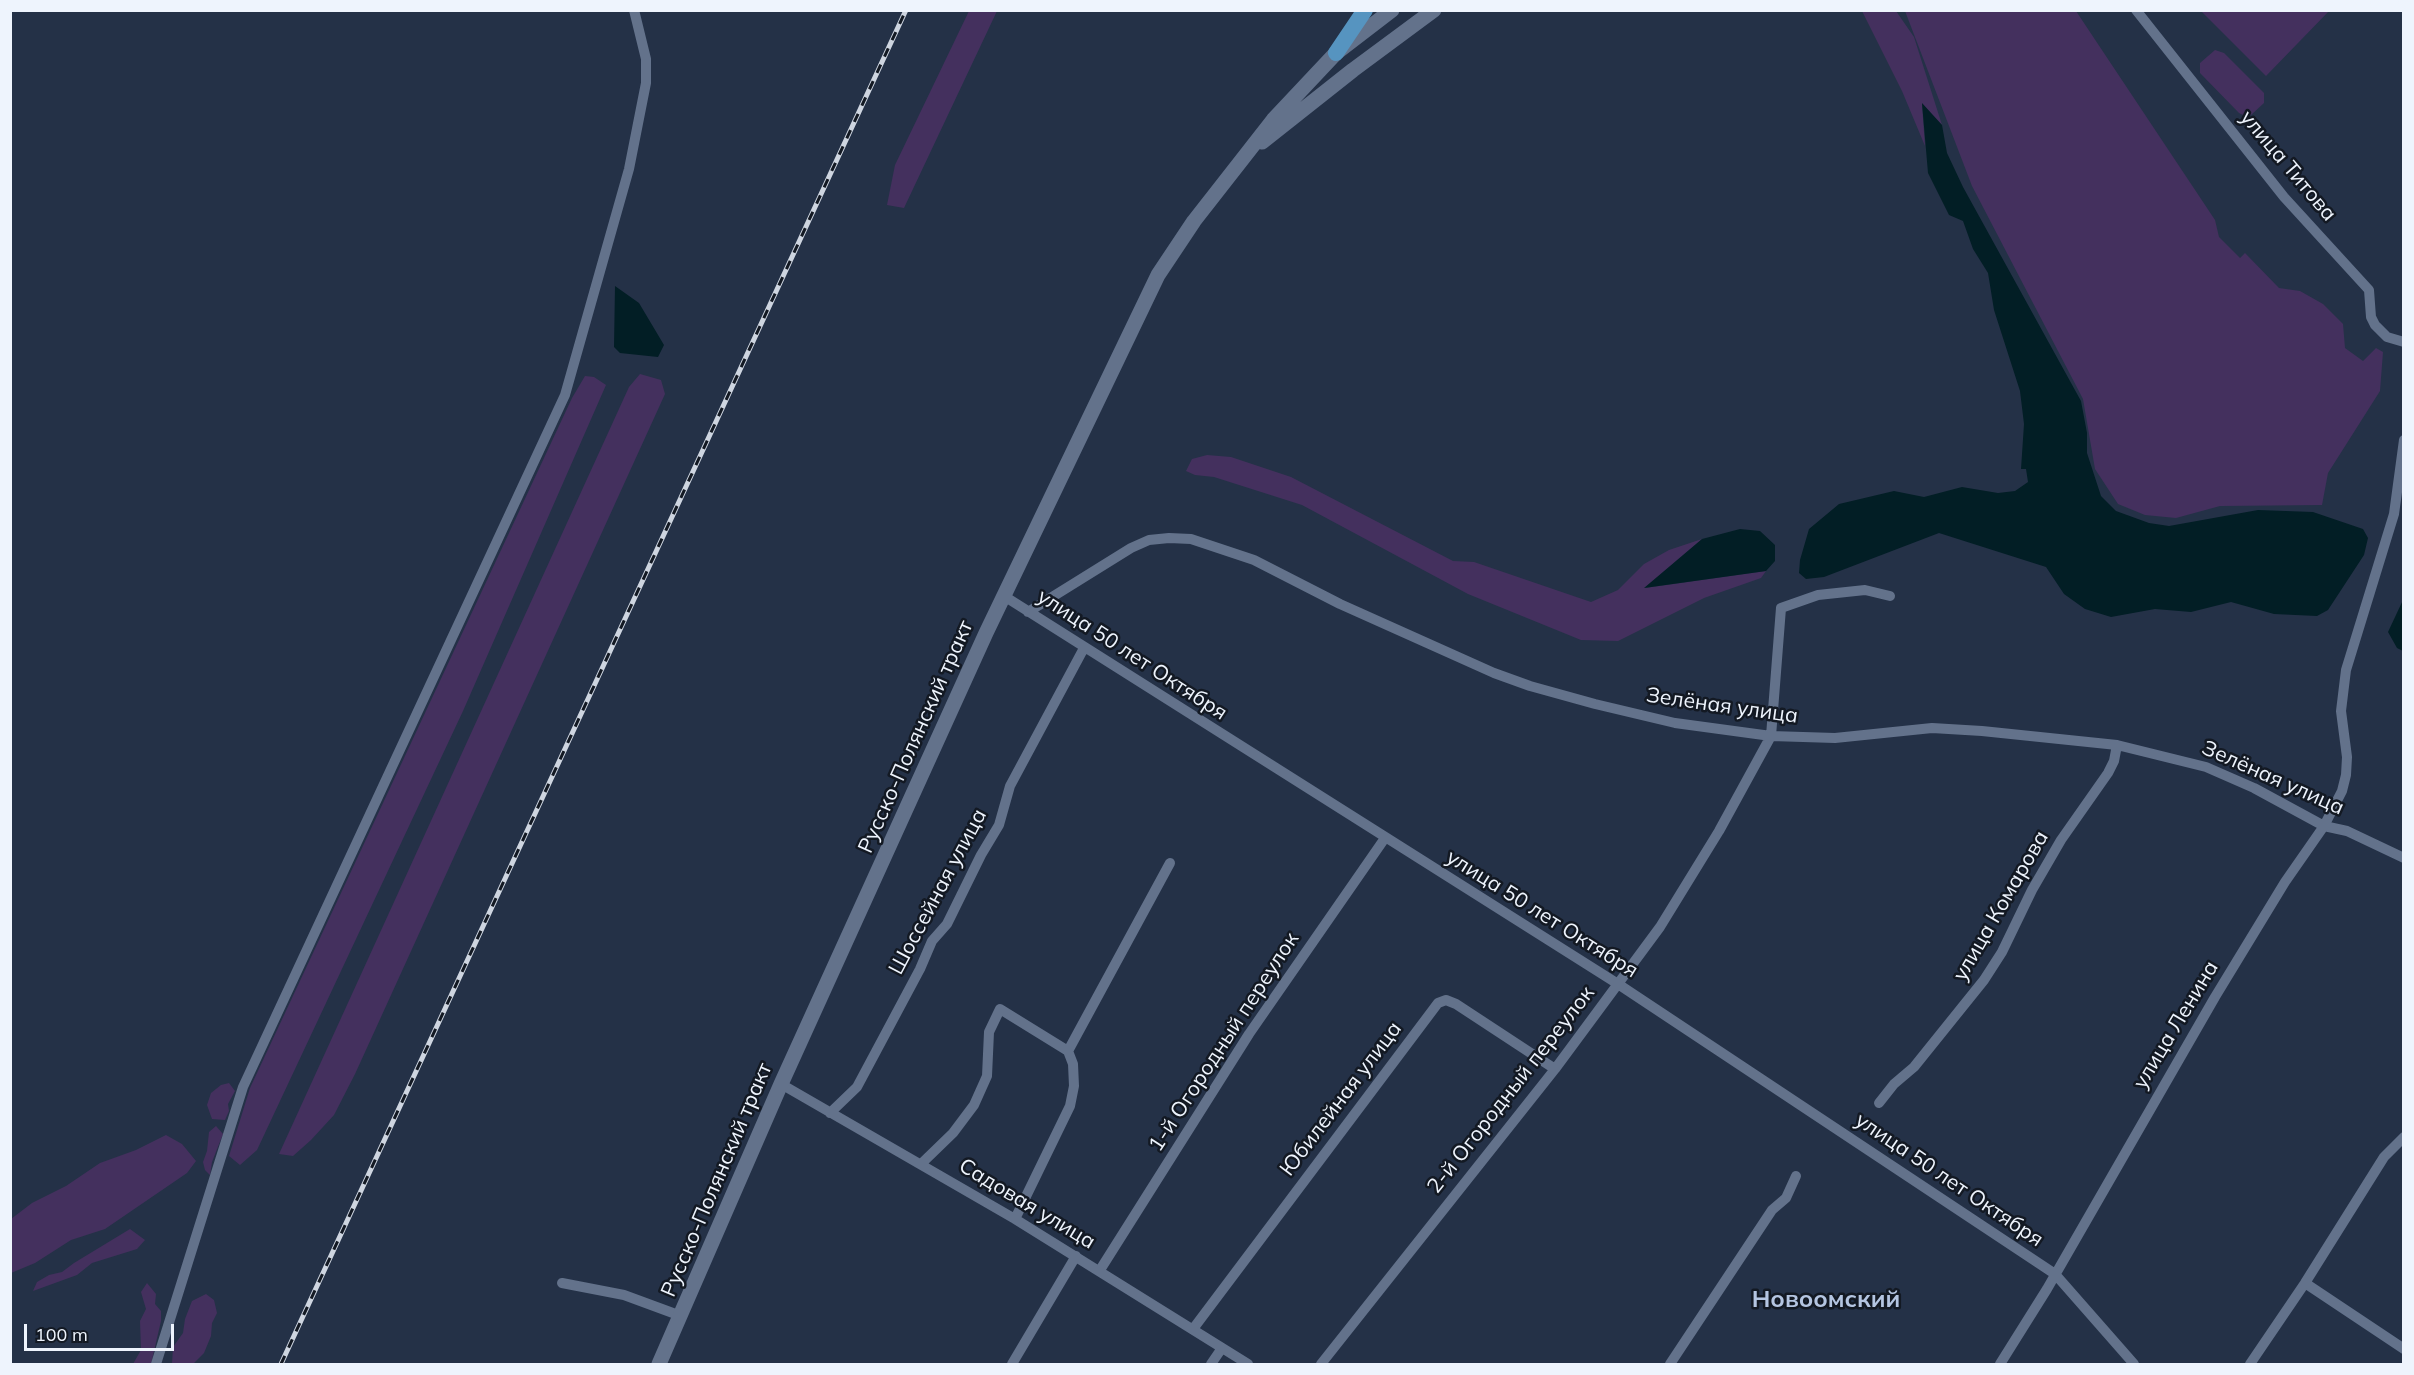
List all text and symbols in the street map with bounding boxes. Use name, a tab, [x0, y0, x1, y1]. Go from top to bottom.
street label: улица Титова	[2234, 106, 2342, 226]
street label: улица 50 лет Октября	[1032, 584, 1232, 726]
street label: Русско-Полянский тракт	[853, 617, 979, 857]
street label: Зелёная улица	[1645, 683, 1799, 729]
street label: Зелёная улица	[2198, 735, 2348, 821]
street label: Шоссейная улица	[884, 805, 992, 979]
street label: улица Комарова	[1948, 827, 2054, 985]
street label: улица 50 лет Октября	[1441, 845, 1643, 983]
street label: 1-й Огородный переулок	[1144, 928, 1304, 1156]
street label: улица Ленина	[2128, 956, 2224, 1094]
street label: 2-й Огородный переулок	[1422, 981, 1600, 1199]
street label: Юбилейная улица	[1275, 1017, 1407, 1181]
street label: Русско-Полянский тракт	[656, 1059, 778, 1301]
street label: улица 50 лет Октября	[1850, 1108, 2048, 1252]
street label: Садовая улица	[954, 1153, 1100, 1255]
district label: Новоомский	[1752, 1286, 1900, 1314]
scale bar	[27, 1312, 177, 1350]
text: 100 m	[35, 1323, 88, 1346]

